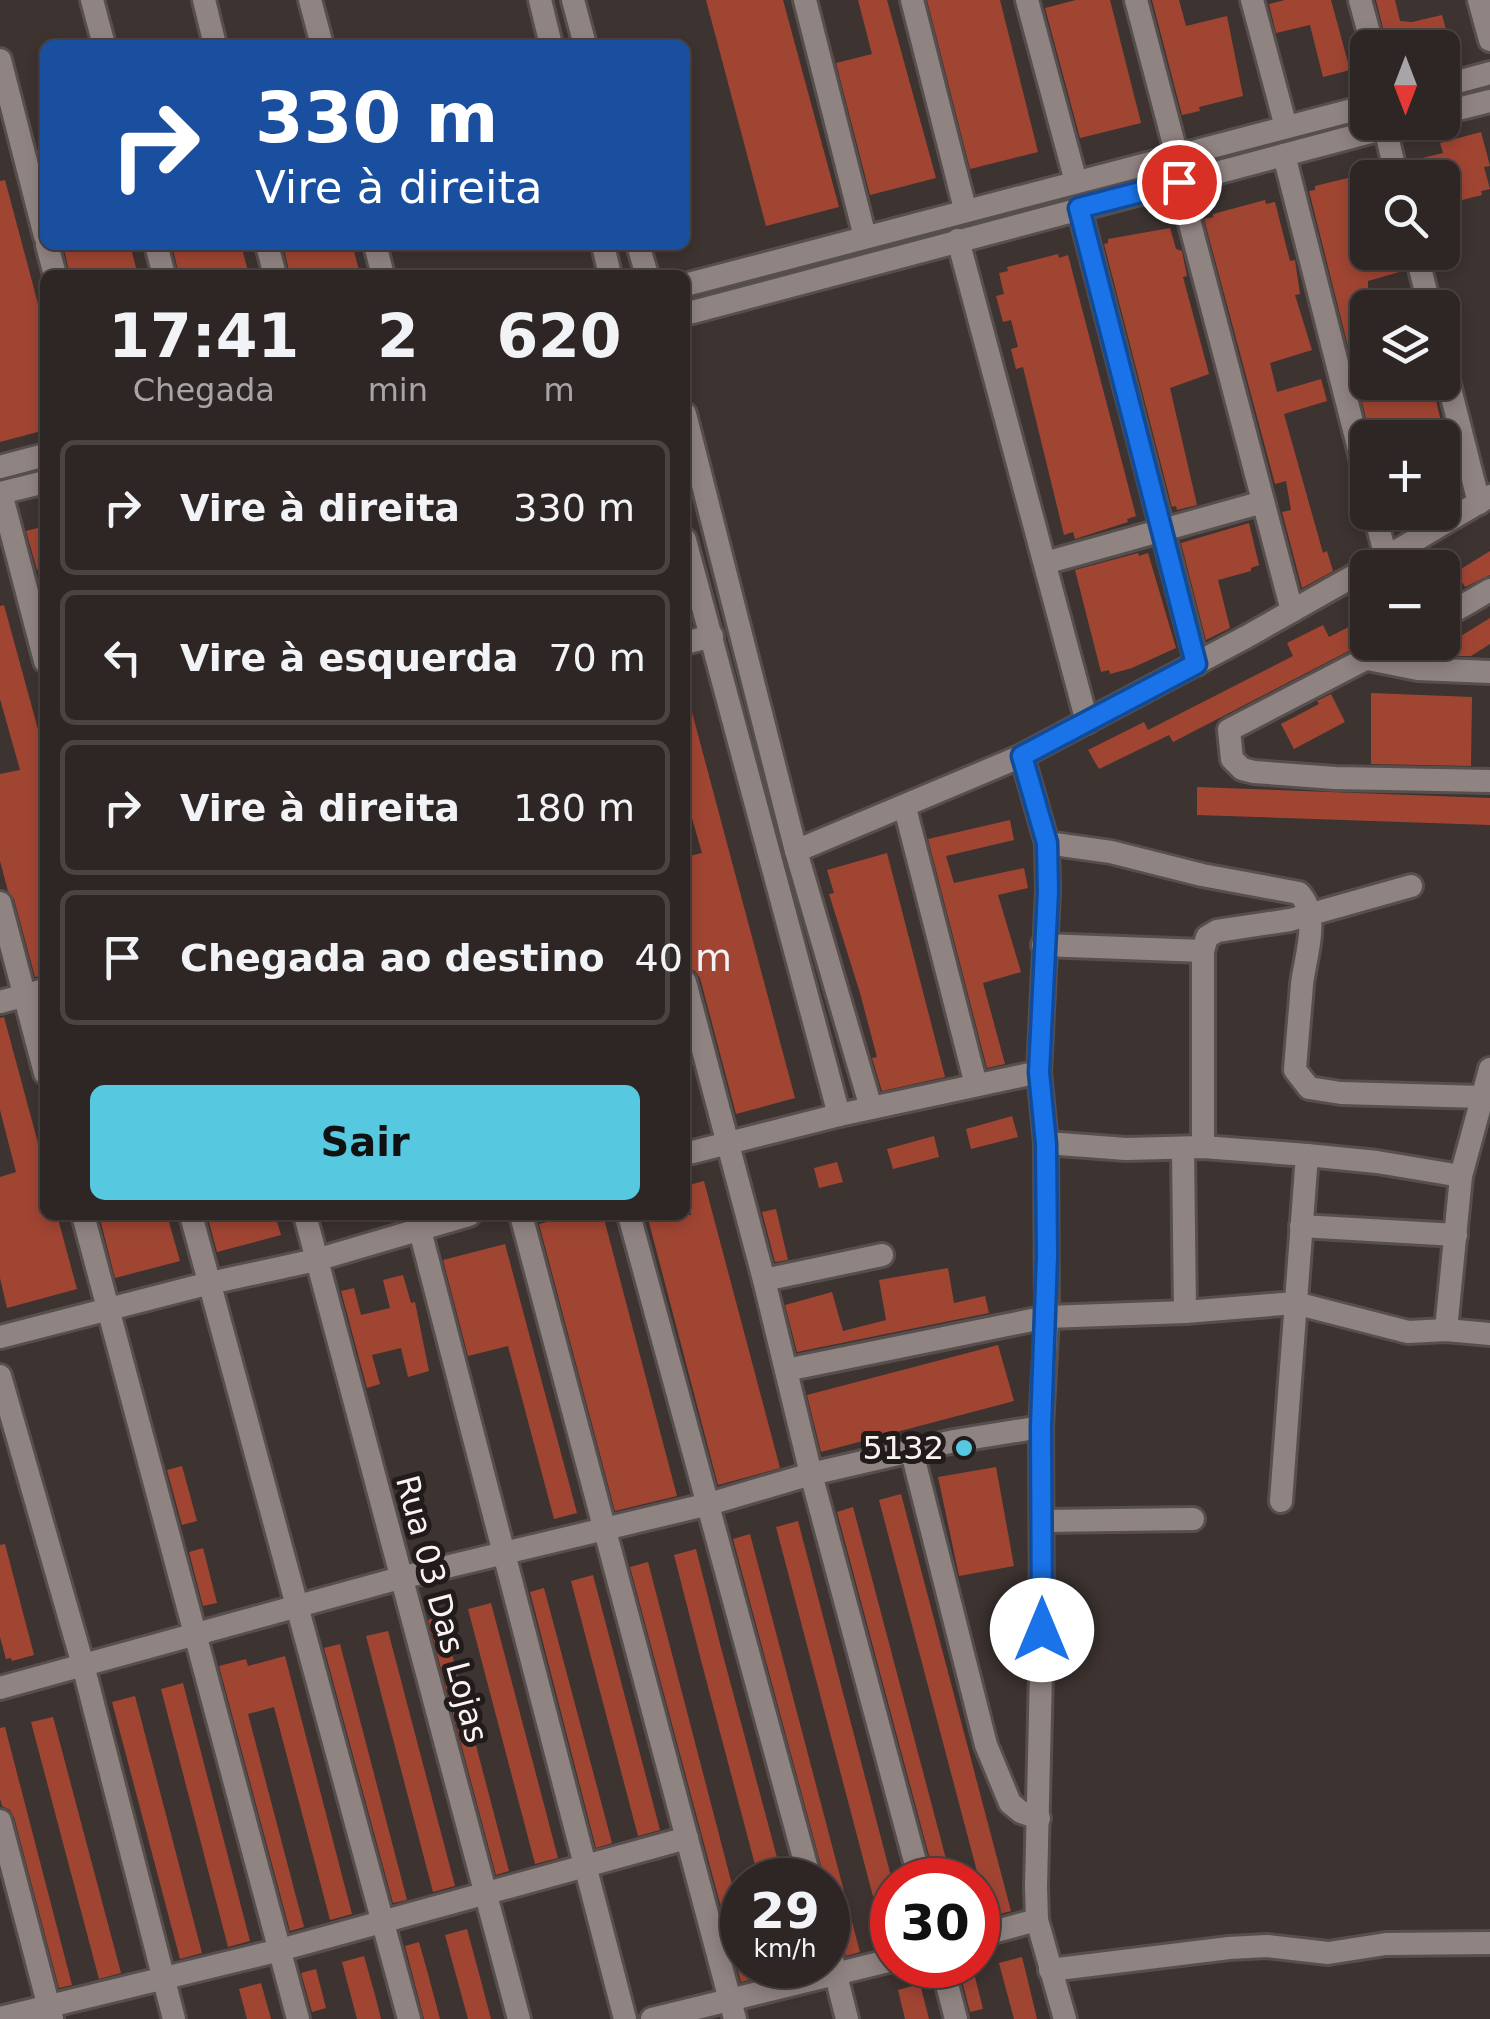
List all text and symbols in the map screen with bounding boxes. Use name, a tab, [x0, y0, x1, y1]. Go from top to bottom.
north arrow	[1350, 30, 1460, 140]
map controls	[1350, 30, 1460, 660]
text: 330 m	[255, 77, 498, 159]
icon: right	[90, 80, 220, 210]
pin	[1137, 140, 1222, 225]
icon: arrive	[1152, 155, 1207, 210]
button: search	[1350, 160, 1460, 270]
text: Vire à direita	[255, 161, 543, 214]
button: layers	[1350, 290, 1460, 400]
text: 17:41	[108, 301, 299, 371]
text: 2	[377, 301, 419, 371]
text: 620	[496, 301, 622, 371]
text: Chegada	[133, 371, 275, 409]
text: min	[368, 371, 428, 409]
text: m	[543, 371, 575, 409]
button: +	[1350, 420, 1460, 530]
icon: right	[95, 480, 150, 535]
text: Vire à direita	[180, 486, 460, 530]
text: 330 m	[513, 486, 635, 530]
button: −	[1350, 550, 1460, 660]
icon: left	[95, 630, 150, 685]
text: Vire à esquerda	[180, 636, 518, 680]
text: 70 m	[548, 636, 646, 680]
icon: right	[95, 780, 150, 835]
text: Vire à direita	[180, 786, 460, 830]
text: 180 m	[513, 786, 635, 830]
icon: arrive	[95, 930, 150, 985]
text: Chegada ao destino	[180, 936, 605, 980]
text: 40 m	[635, 936, 732, 980]
button: Sair	[90, 1085, 640, 1200]
place label: 5132	[863, 1429, 944, 1467]
marker: 5132	[953, 1437, 975, 1459]
street label: Rua 03 Das Lojas	[388, 1471, 496, 1747]
position arrow	[990, 1578, 1094, 1682]
speed limit sign: 30	[870, 1858, 1000, 1988]
text: 29	[750, 1882, 820, 1940]
text: km/h	[753, 1934, 817, 1963]

